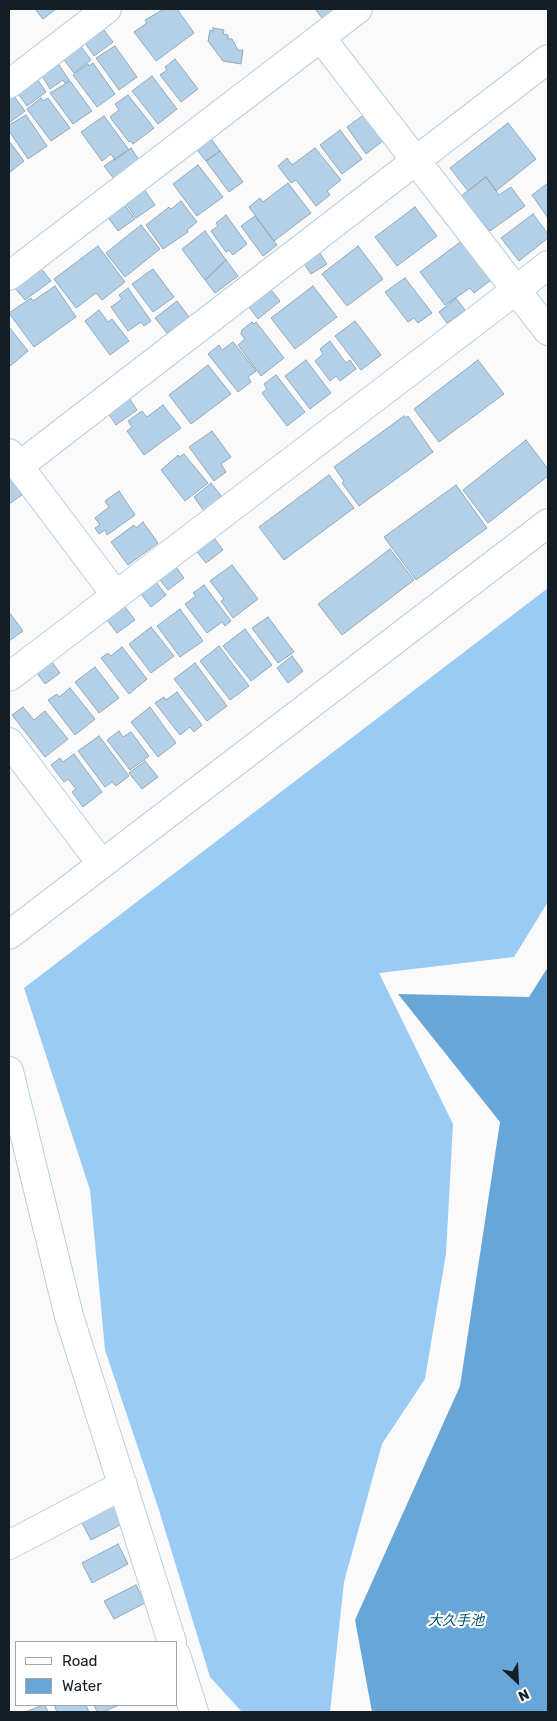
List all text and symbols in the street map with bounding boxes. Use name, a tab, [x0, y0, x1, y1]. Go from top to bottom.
water label: 大久手池	[428, 1613, 484, 1629]
legend	[15, 1641, 178, 1706]
text: Road	[62, 1652, 98, 1670]
north arrow	[492, 1656, 542, 1706]
text: Water	[62, 1677, 102, 1695]
text: N	[515, 1685, 532, 1705]

